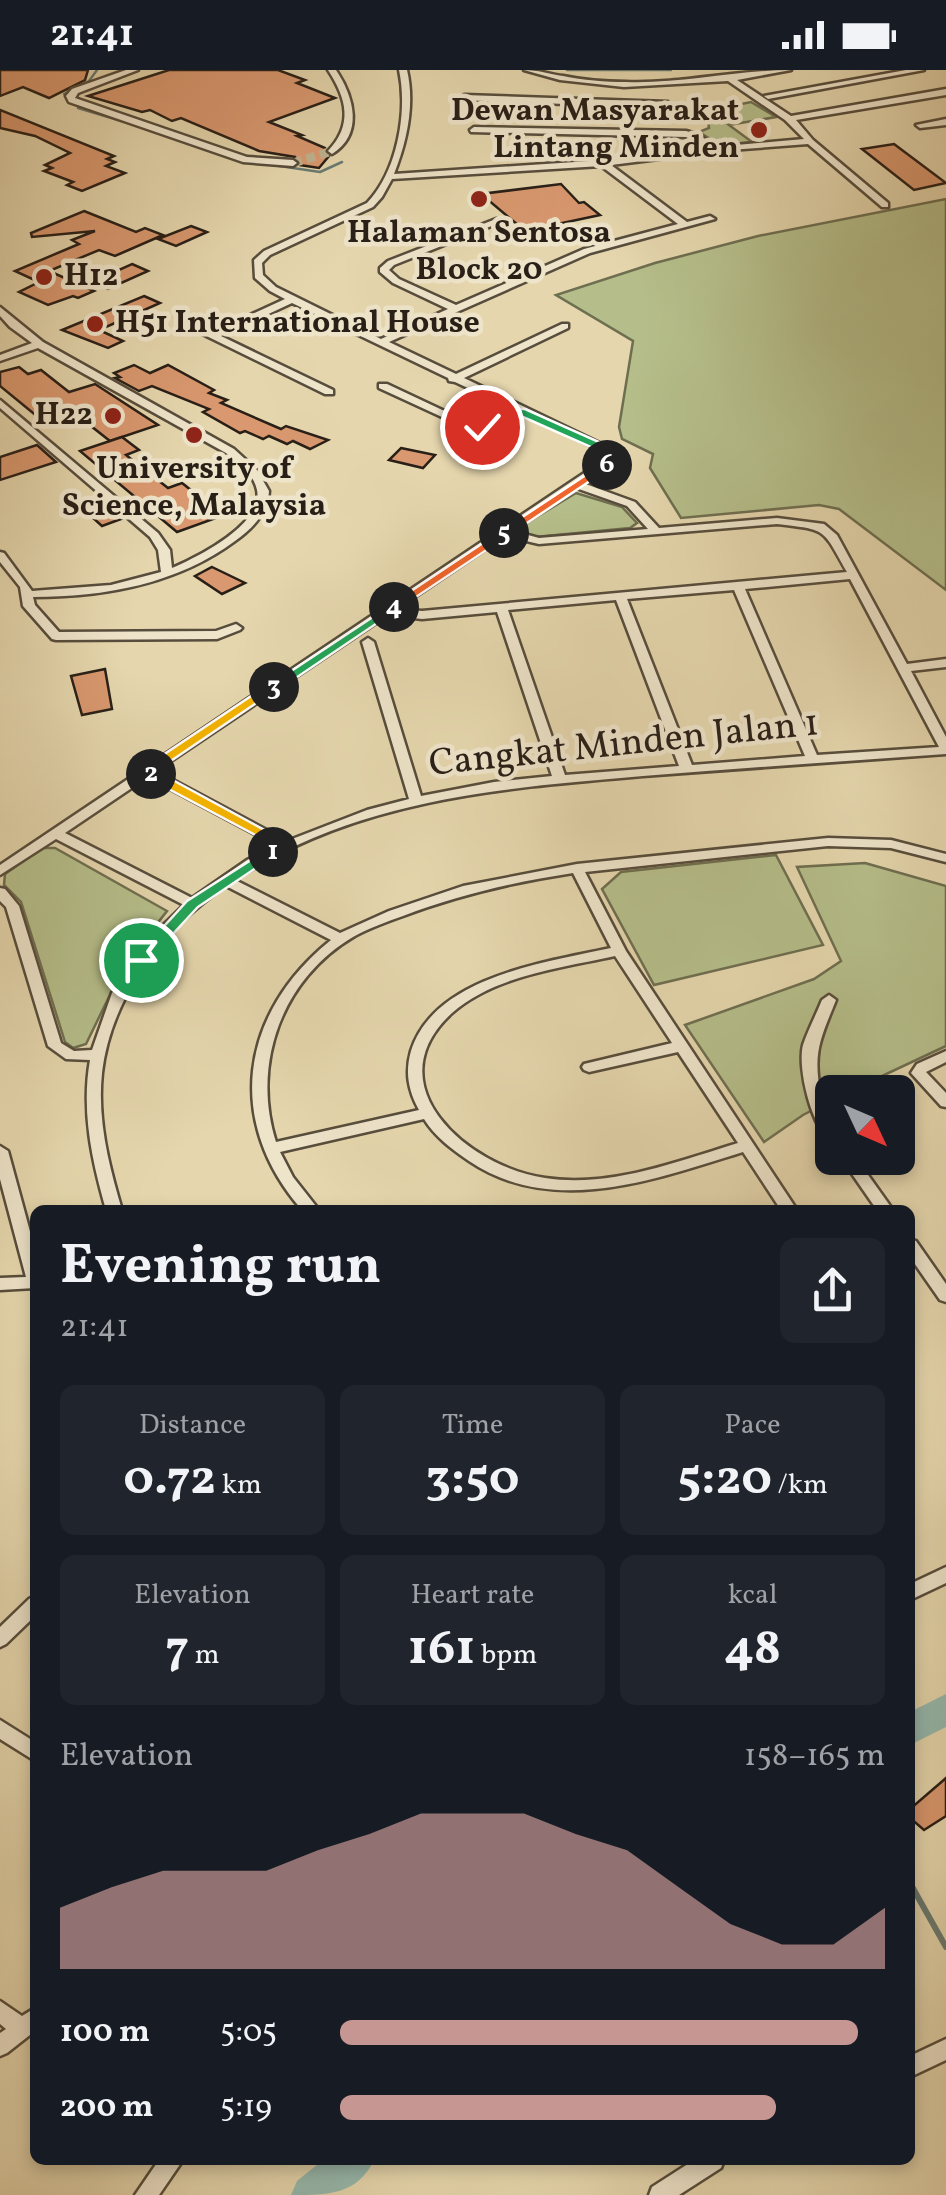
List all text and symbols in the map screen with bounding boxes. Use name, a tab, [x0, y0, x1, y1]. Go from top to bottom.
text: 21:41	[50, 9, 134, 62]
place label: Dewan Masyarakat Lintang Minden	[451, 90, 739, 171]
marker: Dewan Masyarakat Lintang Minden	[748, 119, 770, 141]
marker: Halaman Sentosa Block 20	[468, 188, 490, 210]
place label: Halaman Sentosa Block 20	[347, 212, 611, 293]
place label: H12	[64, 255, 118, 299]
marker: H12	[33, 266, 55, 288]
place label: H51 International House	[115, 302, 480, 346]
marker: H51 International House	[84, 313, 106, 335]
pin	[440, 385, 525, 470]
place label: H22	[35, 394, 93, 438]
icon: check	[455, 400, 510, 455]
marker: H22	[102, 405, 124, 427]
marker: University of Science, Malaysia	[183, 424, 205, 446]
pin: 6	[582, 440, 632, 490]
text: 6	[599, 445, 615, 484]
place label: University of Science, Malaysia	[62, 448, 326, 529]
pin: 5	[479, 508, 529, 558]
text: 5	[497, 513, 511, 552]
pin: 4	[369, 582, 419, 632]
text: 4	[386, 587, 402, 626]
pin: 3	[249, 662, 299, 712]
text: 3	[267, 667, 281, 706]
street label: Cangkat Minden Jalan 1	[426, 698, 822, 792]
pin: 2	[126, 749, 176, 799]
text: 2	[144, 754, 158, 793]
pin: 1	[248, 827, 298, 877]
text: 1	[267, 832, 279, 871]
pin	[99, 918, 184, 1003]
icon: arrive	[114, 933, 169, 988]
north arrow	[815, 1075, 915, 1175]
map controls	[815, 1075, 915, 1175]
text: Evening run	[60, 1230, 381, 1306]
button: share	[780, 1238, 885, 1343]
text: 21:41	[60, 1306, 129, 1350]
text: Distance	[139, 1406, 246, 1445]
text: Time	[442, 1406, 503, 1445]
text: Pace	[724, 1406, 781, 1445]
text: 0.72	[123, 1445, 216, 1515]
text: 3:50	[425, 1445, 520, 1515]
text: 5:20	[677, 1445, 772, 1515]
text: km	[216, 1466, 262, 1505]
text: /km	[772, 1466, 828, 1505]
text: Elevation	[134, 1576, 251, 1615]
text: Heart rate	[411, 1576, 534, 1615]
text: kcal	[728, 1576, 777, 1615]
text: 7	[165, 1615, 189, 1685]
text: 161	[408, 1615, 475, 1685]
text: 48	[724, 1615, 781, 1685]
text: m	[189, 1636, 220, 1675]
text: bpm	[475, 1636, 537, 1675]
text: Elevation	[60, 1735, 193, 1779]
text: 158–165 m	[744, 1735, 885, 1779]
text: 100 m	[60, 2011, 150, 2055]
text: 5:05	[220, 2011, 277, 2055]
text: 200 m	[60, 2086, 154, 2130]
text: 5:19	[220, 2086, 272, 2130]

